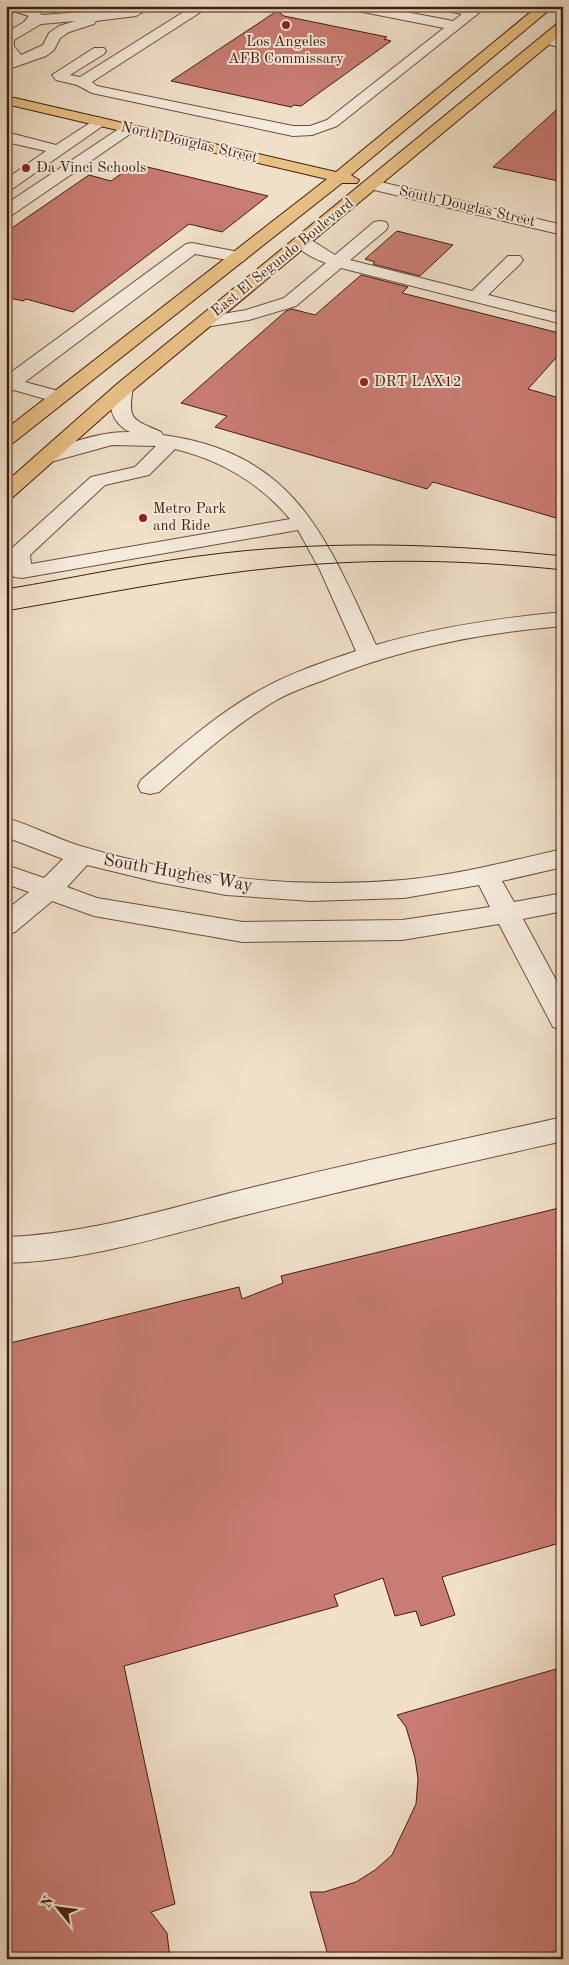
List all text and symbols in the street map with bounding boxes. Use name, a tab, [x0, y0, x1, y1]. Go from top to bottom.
marker: Los Angeles AFB Commissary	[280, 19, 292, 31]
place label: Los Angeles AFB Commissary	[228, 35, 344, 67]
street label: North Douglas Street	[119, 120, 259, 166]
place label: Da Vinci Schools	[36, 161, 147, 176]
marker: Da Vinci Schools	[20, 162, 32, 174]
street label: South Douglas Street	[397, 184, 537, 230]
street label: East El Segundo Boulevard	[209, 196, 357, 320]
place label: DRT LAX12	[374, 375, 462, 390]
marker: DRT LAX12	[358, 376, 370, 388]
place label: Metro Park and Ride	[153, 502, 227, 534]
marker: Metro Park and Ride	[137, 512, 149, 524]
street label: South Hughes Way	[102, 851, 254, 895]
north arrow	[32, 1882, 82, 1932]
text: N	[39, 1894, 56, 1910]

